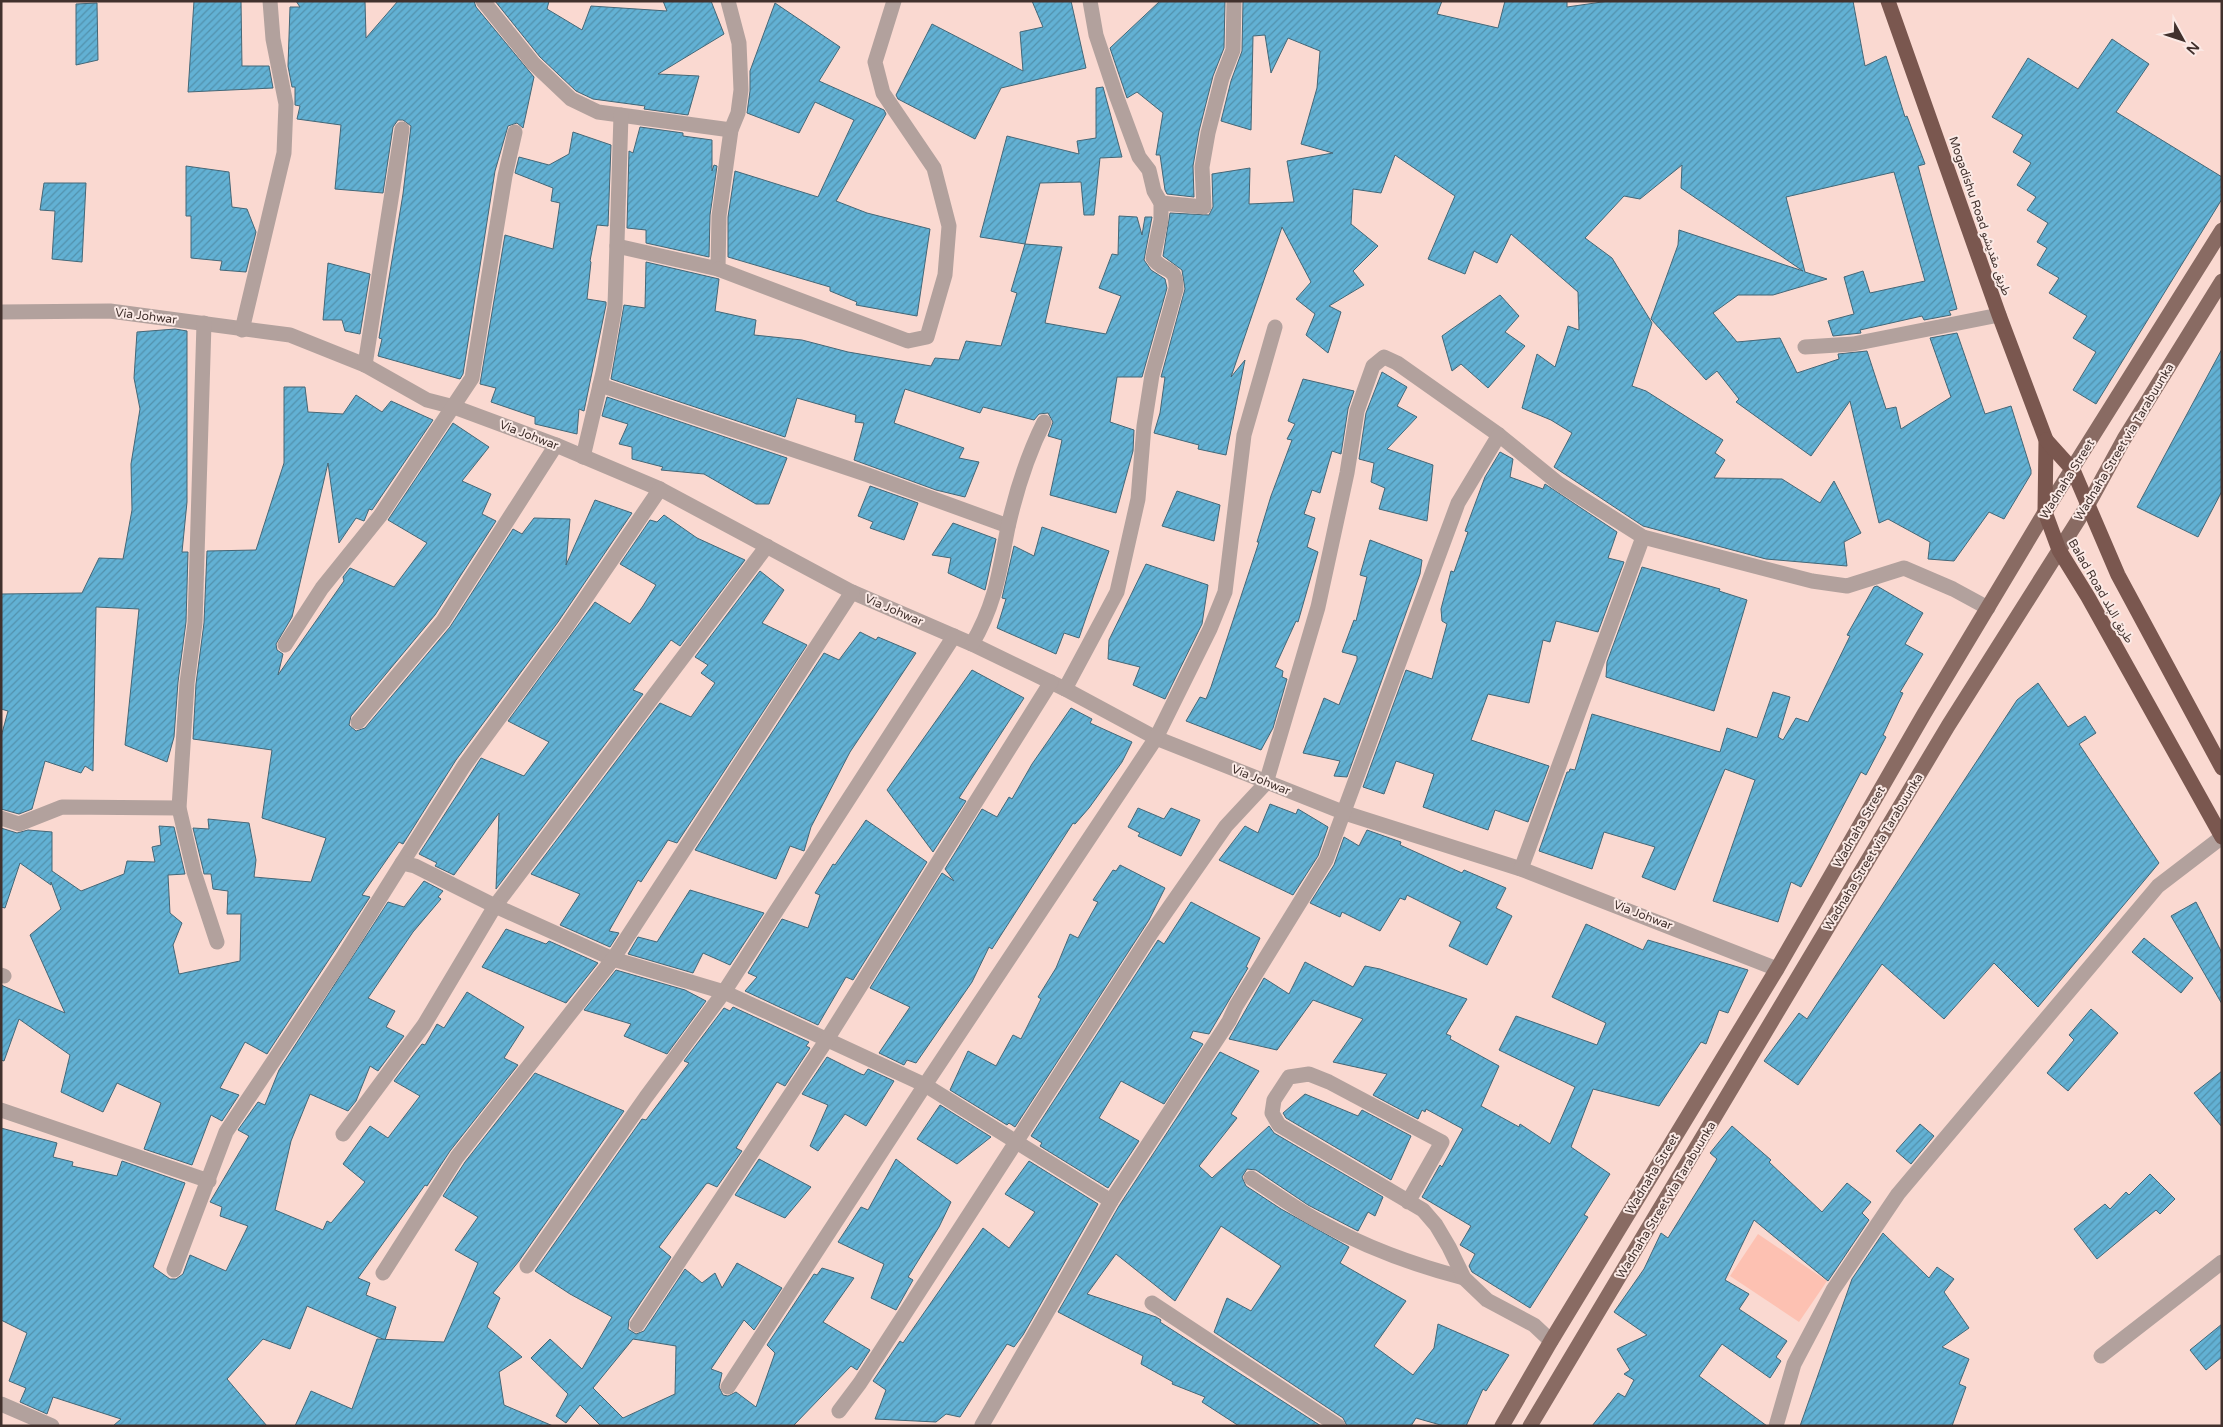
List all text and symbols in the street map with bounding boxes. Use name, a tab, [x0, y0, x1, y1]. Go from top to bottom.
north arrow	[2158, 15, 2208, 65]
text: N	[2182, 38, 2203, 58]
street label: Mogadishu Road طريق مقديشو	[1945, 135, 2014, 298]
street label: Via Johwar	[114, 305, 178, 327]
street label: Wadnaha Street via Tarabuunka	[2071, 361, 2177, 523]
street label: Via Johwar	[498, 417, 561, 453]
street label: Wadnaha Street	[2037, 436, 2097, 522]
street label: Balad Road طريق البلد	[2065, 537, 2137, 646]
street label: Via Johwar	[863, 591, 926, 629]
street label: Via Johwar	[1230, 762, 1293, 798]
street label: Wadnaha Street via Tarabuunka	[1820, 771, 1926, 933]
street label: Wadnaha Street	[1830, 784, 1888, 870]
street label: Via Johwar	[1612, 897, 1675, 933]
street label: Wadnaha Street via Tarabuunka	[1613, 1119, 1719, 1281]
street label: Wadnaha Street	[1622, 1131, 1682, 1217]

